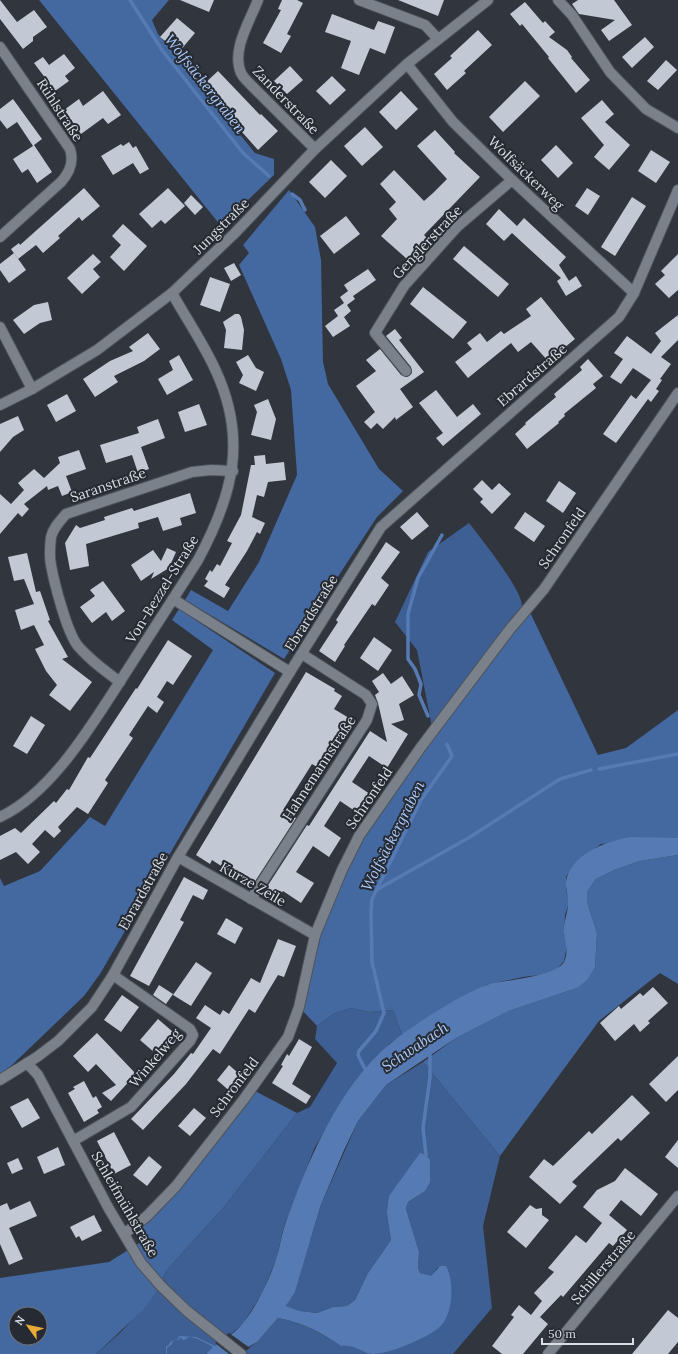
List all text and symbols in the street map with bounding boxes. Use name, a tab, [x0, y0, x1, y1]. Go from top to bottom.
water label: Wolfsäckergraben	[161, 30, 251, 138]
street label: Zanderstraße	[249, 62, 323, 138]
street label: Rühlstraße	[33, 75, 87, 145]
street label: Wolfsäckerweg	[484, 132, 568, 214]
street label: Jungstraße	[188, 194, 253, 259]
street label: Genglerstraße	[388, 201, 466, 283]
street label: Ebrardstraße	[493, 340, 571, 410]
street label: Saranstraße	[68, 463, 149, 506]
street label: Schronfeld	[534, 504, 590, 572]
street label: Von-Bezzel-Straße	[121, 531, 203, 647]
street label: Ebrardstraße	[280, 571, 342, 654]
street label: Hahnemannstraße	[278, 712, 360, 824]
street label: Schronfeld	[342, 764, 396, 832]
water label: Wolfsäckergraben	[357, 777, 429, 894]
street label: Ebrardstraße	[114, 848, 172, 933]
street label: Kurze Zeile	[217, 858, 290, 910]
water label: Schwabach	[378, 1017, 452, 1076]
street label: Winkelweg	[125, 1025, 185, 1091]
street label: Schronfeld	[205, 1053, 263, 1121]
street label: Schleifmühlstraße	[87, 1148, 163, 1260]
street label: Schillerstraße	[567, 1226, 639, 1308]
north arrow	[8, 1306, 48, 1346]
text: N	[11, 1313, 28, 1328]
scale bar	[542, 1320, 633, 1346]
text: 50 m	[548, 1326, 576, 1341]

